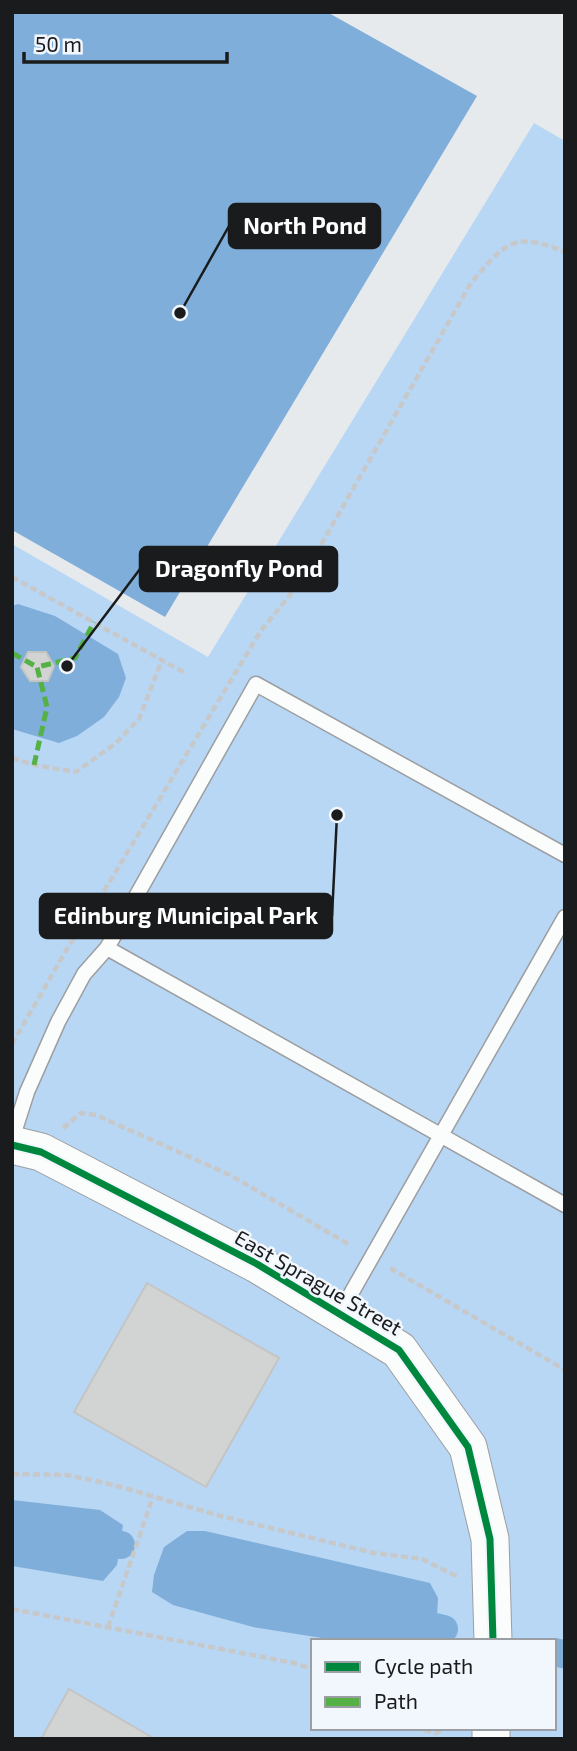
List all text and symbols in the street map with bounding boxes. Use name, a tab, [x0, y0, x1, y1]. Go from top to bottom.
scale bar	[24, 21, 228, 65]
text: 50 m	[35, 31, 82, 56]
callout: North Pond	[229, 204, 380, 248]
text: North Pond	[243, 211, 367, 239]
callout: Dragonfly Pond	[140, 547, 337, 591]
text: Dragonfly Pond	[155, 554, 323, 582]
callout: Edinburg Municipal Park	[40, 894, 332, 938]
text: Edinburg Municipal Park	[54, 901, 318, 929]
street label: East Sprague Street	[231, 1224, 407, 1340]
legend	[311, 1639, 556, 1730]
text: Cycle path	[374, 1653, 473, 1678]
text: Path	[374, 1688, 418, 1713]

